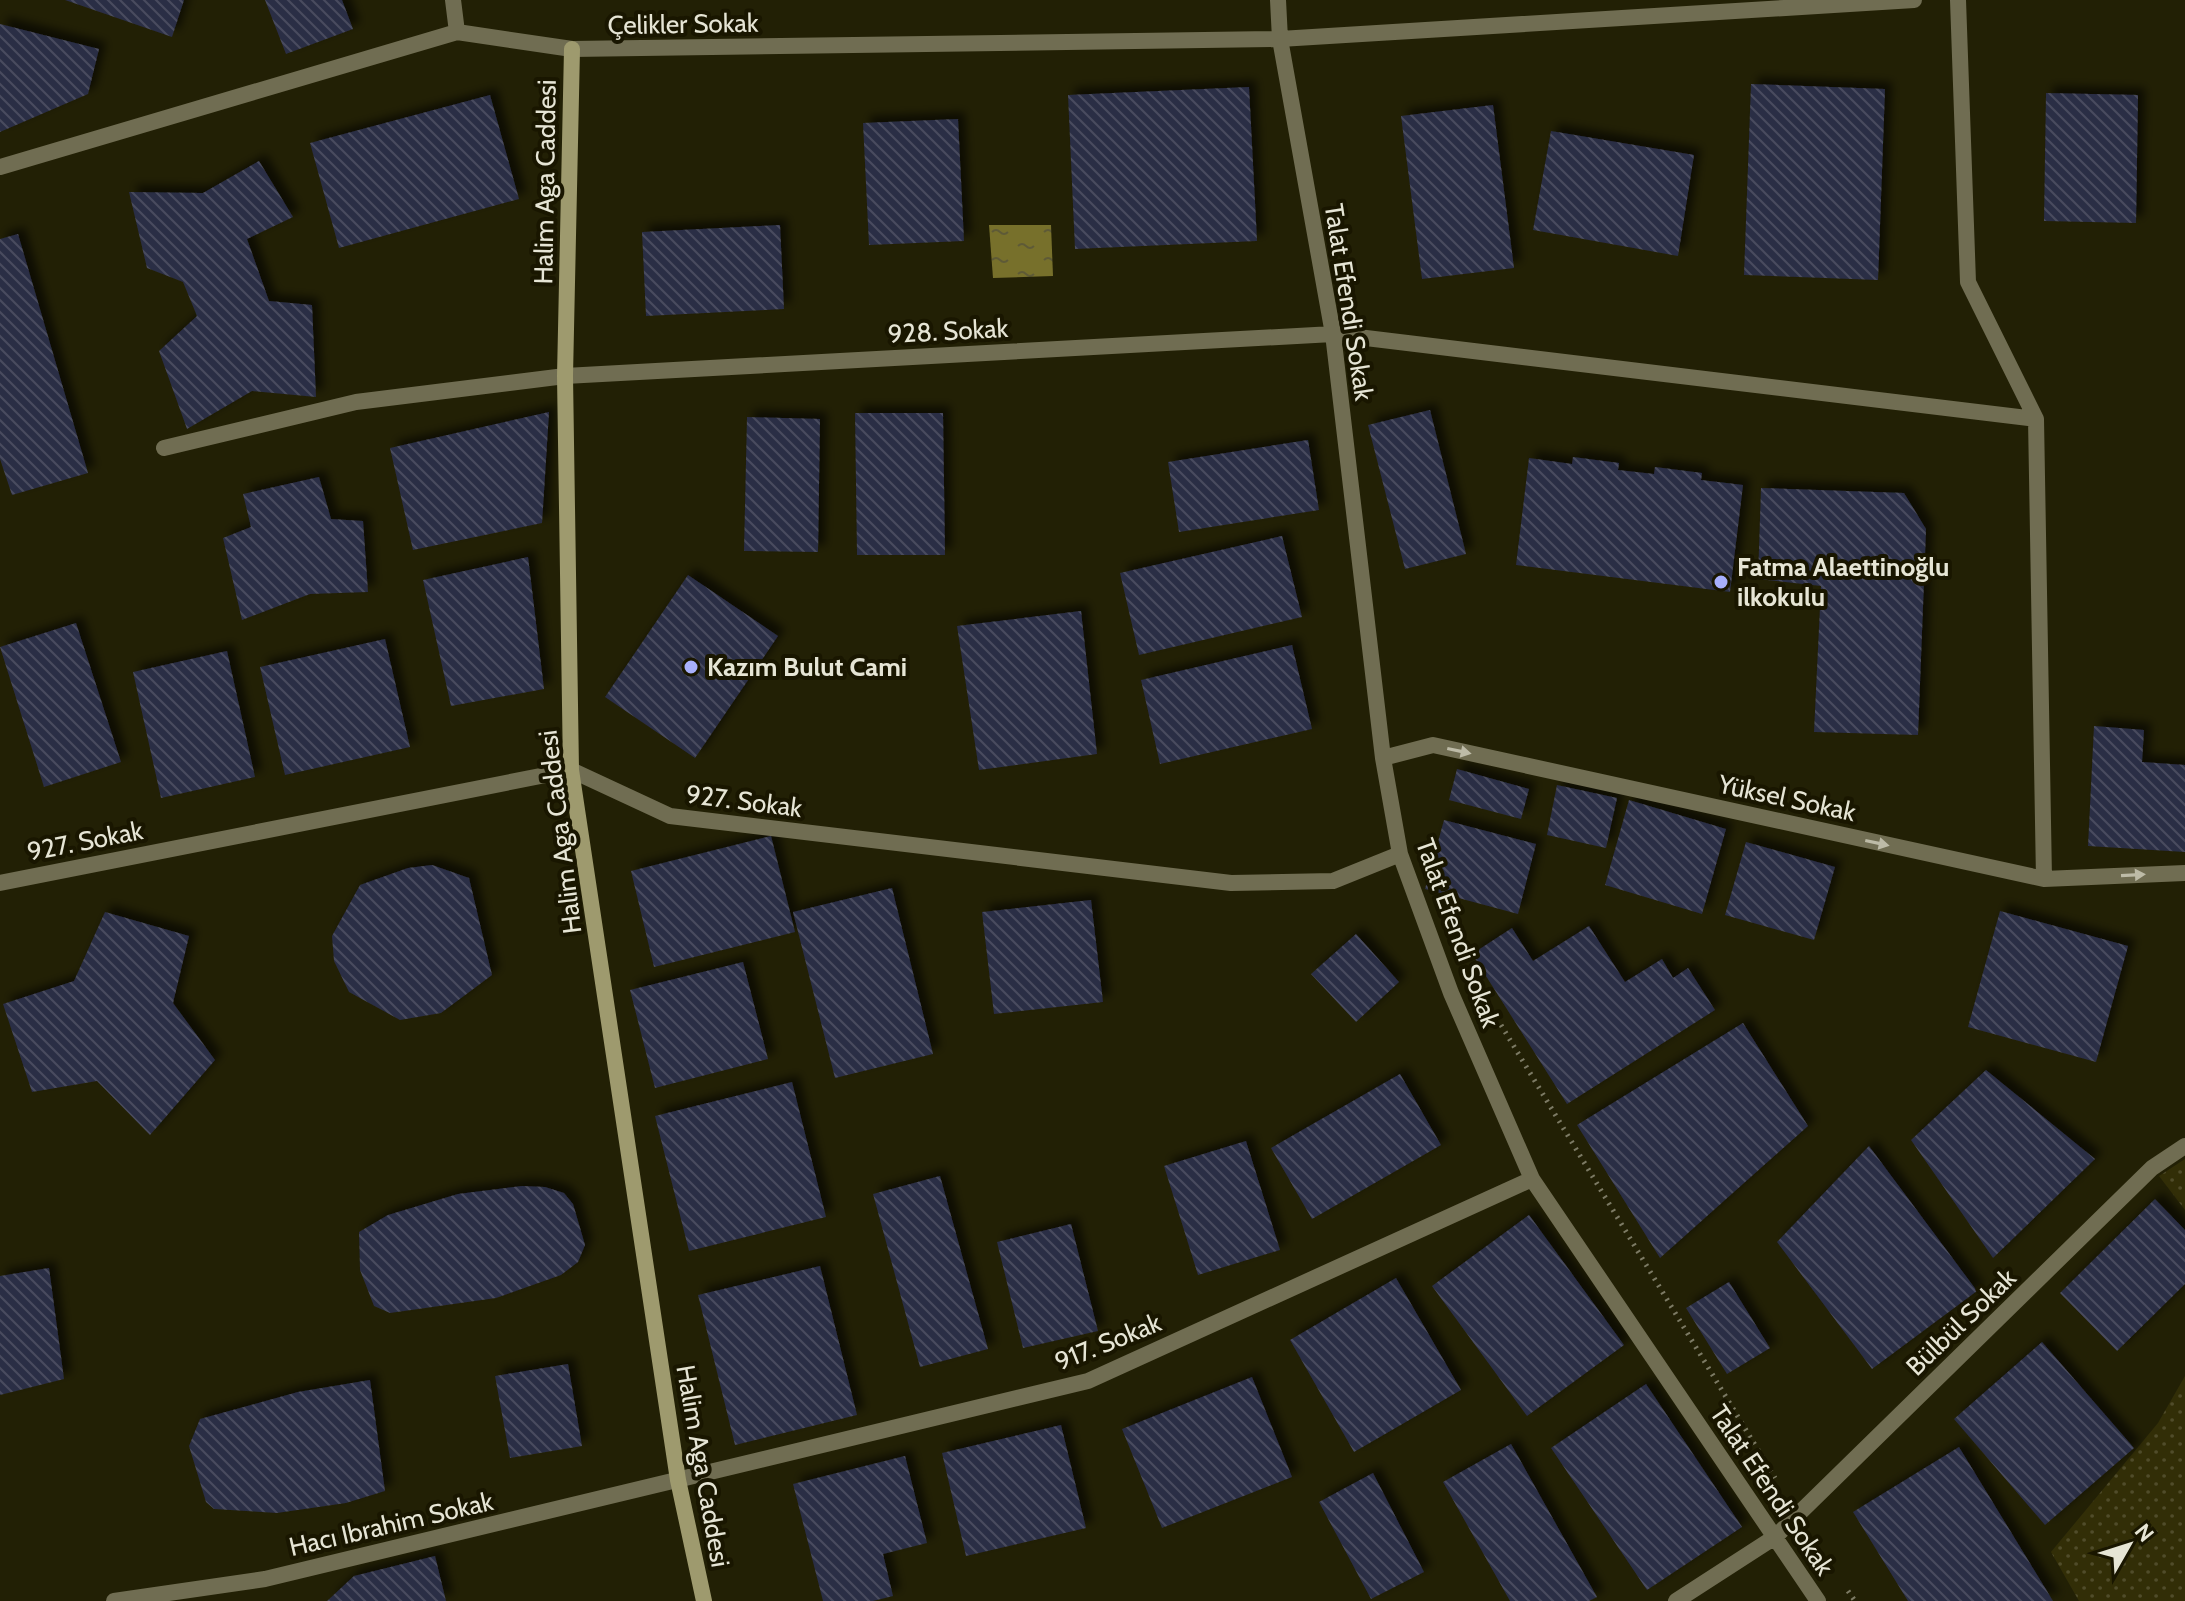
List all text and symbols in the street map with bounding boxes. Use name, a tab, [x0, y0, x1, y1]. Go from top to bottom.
street label: Çelikler Sokak	[607, 7, 759, 41]
street label: Halim Aga Caddesi	[527, 79, 563, 285]
street label: Talat Efendi Sokak	[1318, 201, 1380, 403]
street label: 928. Sokak	[887, 312, 1009, 350]
place label: Fatma Alaettinoğlu ilkokulu	[1737, 551, 1949, 613]
marker: Fatma Alaettinoğlu ilkokulu	[1712, 573, 1730, 591]
place label: Kazım Bulut Cami	[707, 651, 907, 683]
marker: Kazım Bulut Cami	[682, 658, 700, 676]
street label: Halim Aga Caddesi	[532, 728, 588, 936]
one-way arrow	[1447, 745, 1472, 758]
street label: Yüksel Sokak	[1714, 768, 1859, 828]
street label: 927. Sokak	[684, 778, 804, 824]
street label: 927. Sokak	[25, 814, 146, 868]
street label: Talat Efendi Sokak	[1409, 834, 1507, 1032]
one-way arrow	[1865, 837, 1890, 850]
one-way arrow	[2121, 869, 2146, 882]
street label: Bülbül Sokak	[1899, 1262, 2023, 1382]
street label: 917. Sokak	[1050, 1306, 1166, 1378]
street label: Halim Aga Caddesi	[669, 1362, 737, 1570]
street label: Talat Efendi Sokak	[1703, 1399, 1841, 1582]
street label: Hacı Ibrahim Sokak	[286, 1485, 497, 1563]
north arrow	[2089, 1505, 2169, 1585]
text: N	[2129, 1518, 2160, 1547]

